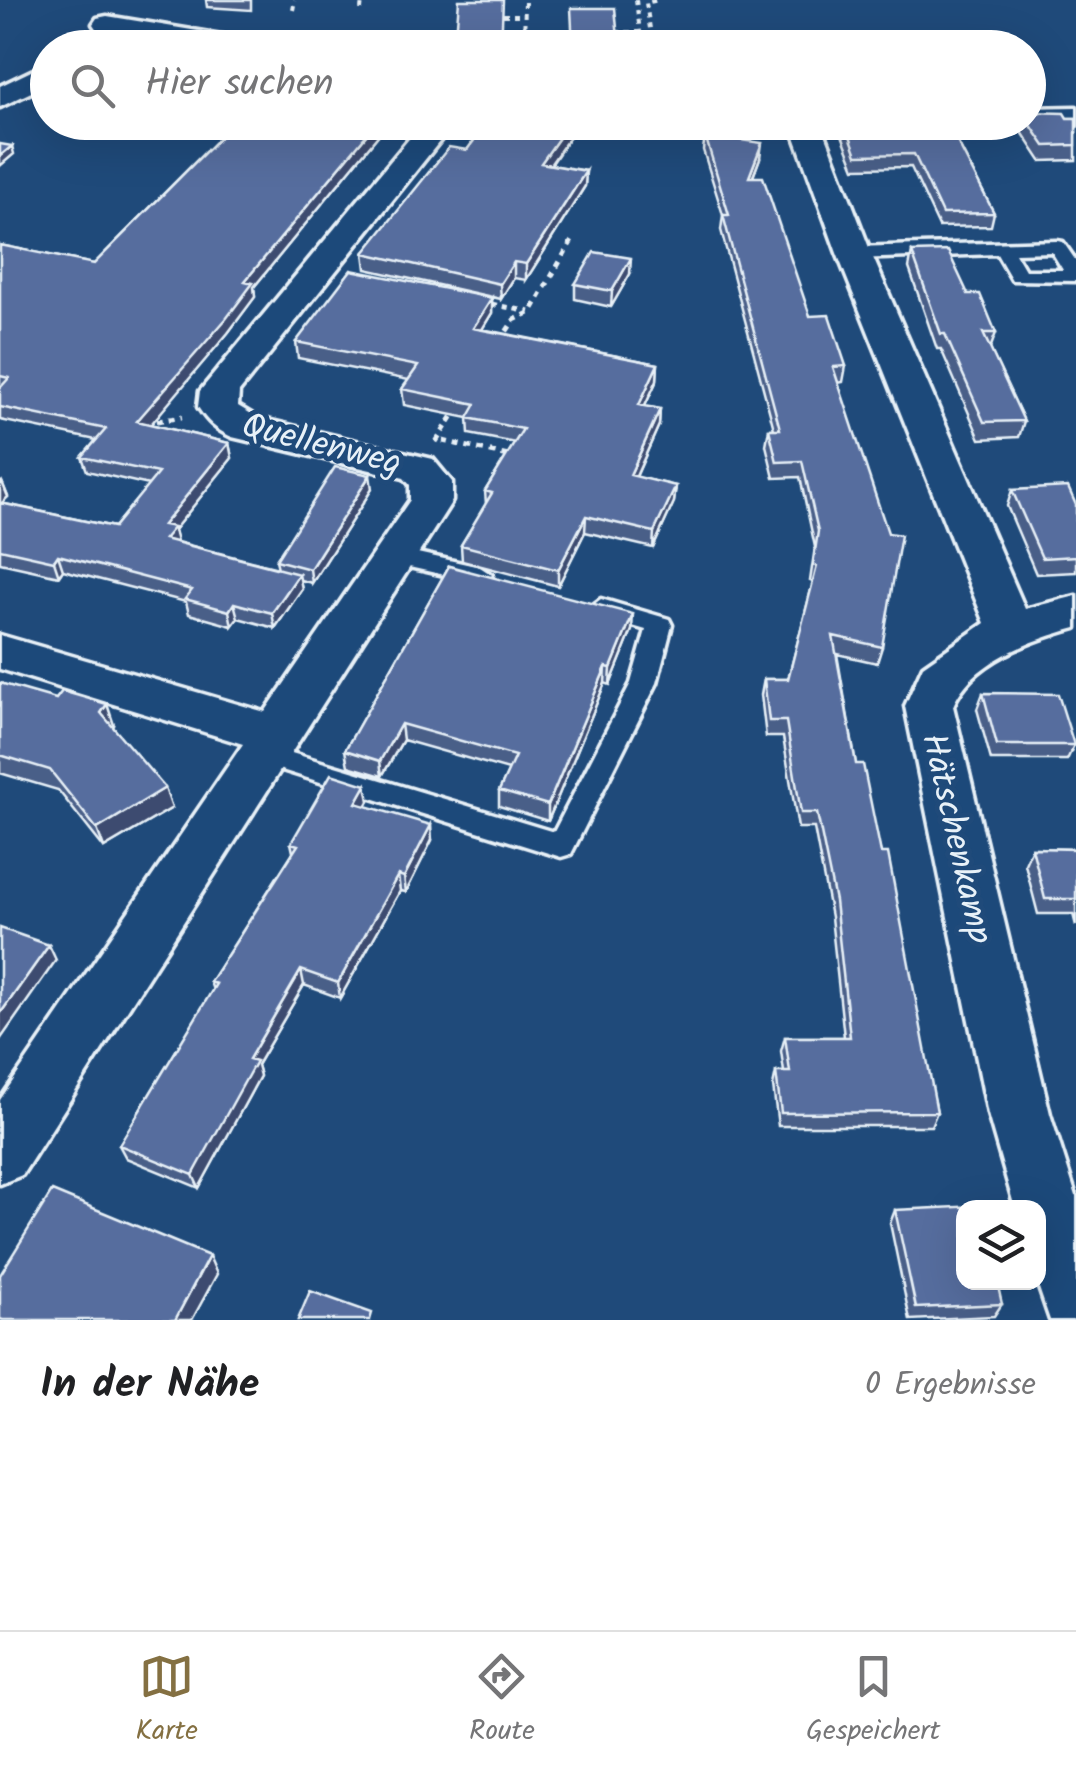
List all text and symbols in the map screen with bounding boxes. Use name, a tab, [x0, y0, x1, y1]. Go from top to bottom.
search box	[30, 30, 1046, 140]
text: Hier suchen	[145, 55, 334, 115]
icon: search	[65, 58, 120, 113]
street label: Quellenweg	[236, 399, 407, 493]
street label: Hätschenkamp	[904, 728, 1007, 950]
map controls	[956, 1200, 1046, 1290]
button: layers	[956, 1200, 1046, 1290]
text: In der Nähe	[40, 1352, 259, 1419]
text: 0 Ergebnisse	[865, 1360, 1036, 1411]
tab: Karte	[136, 1649, 198, 1754]
tab: Route	[469, 1649, 535, 1754]
tab: Gespeichert	[806, 1649, 940, 1754]

